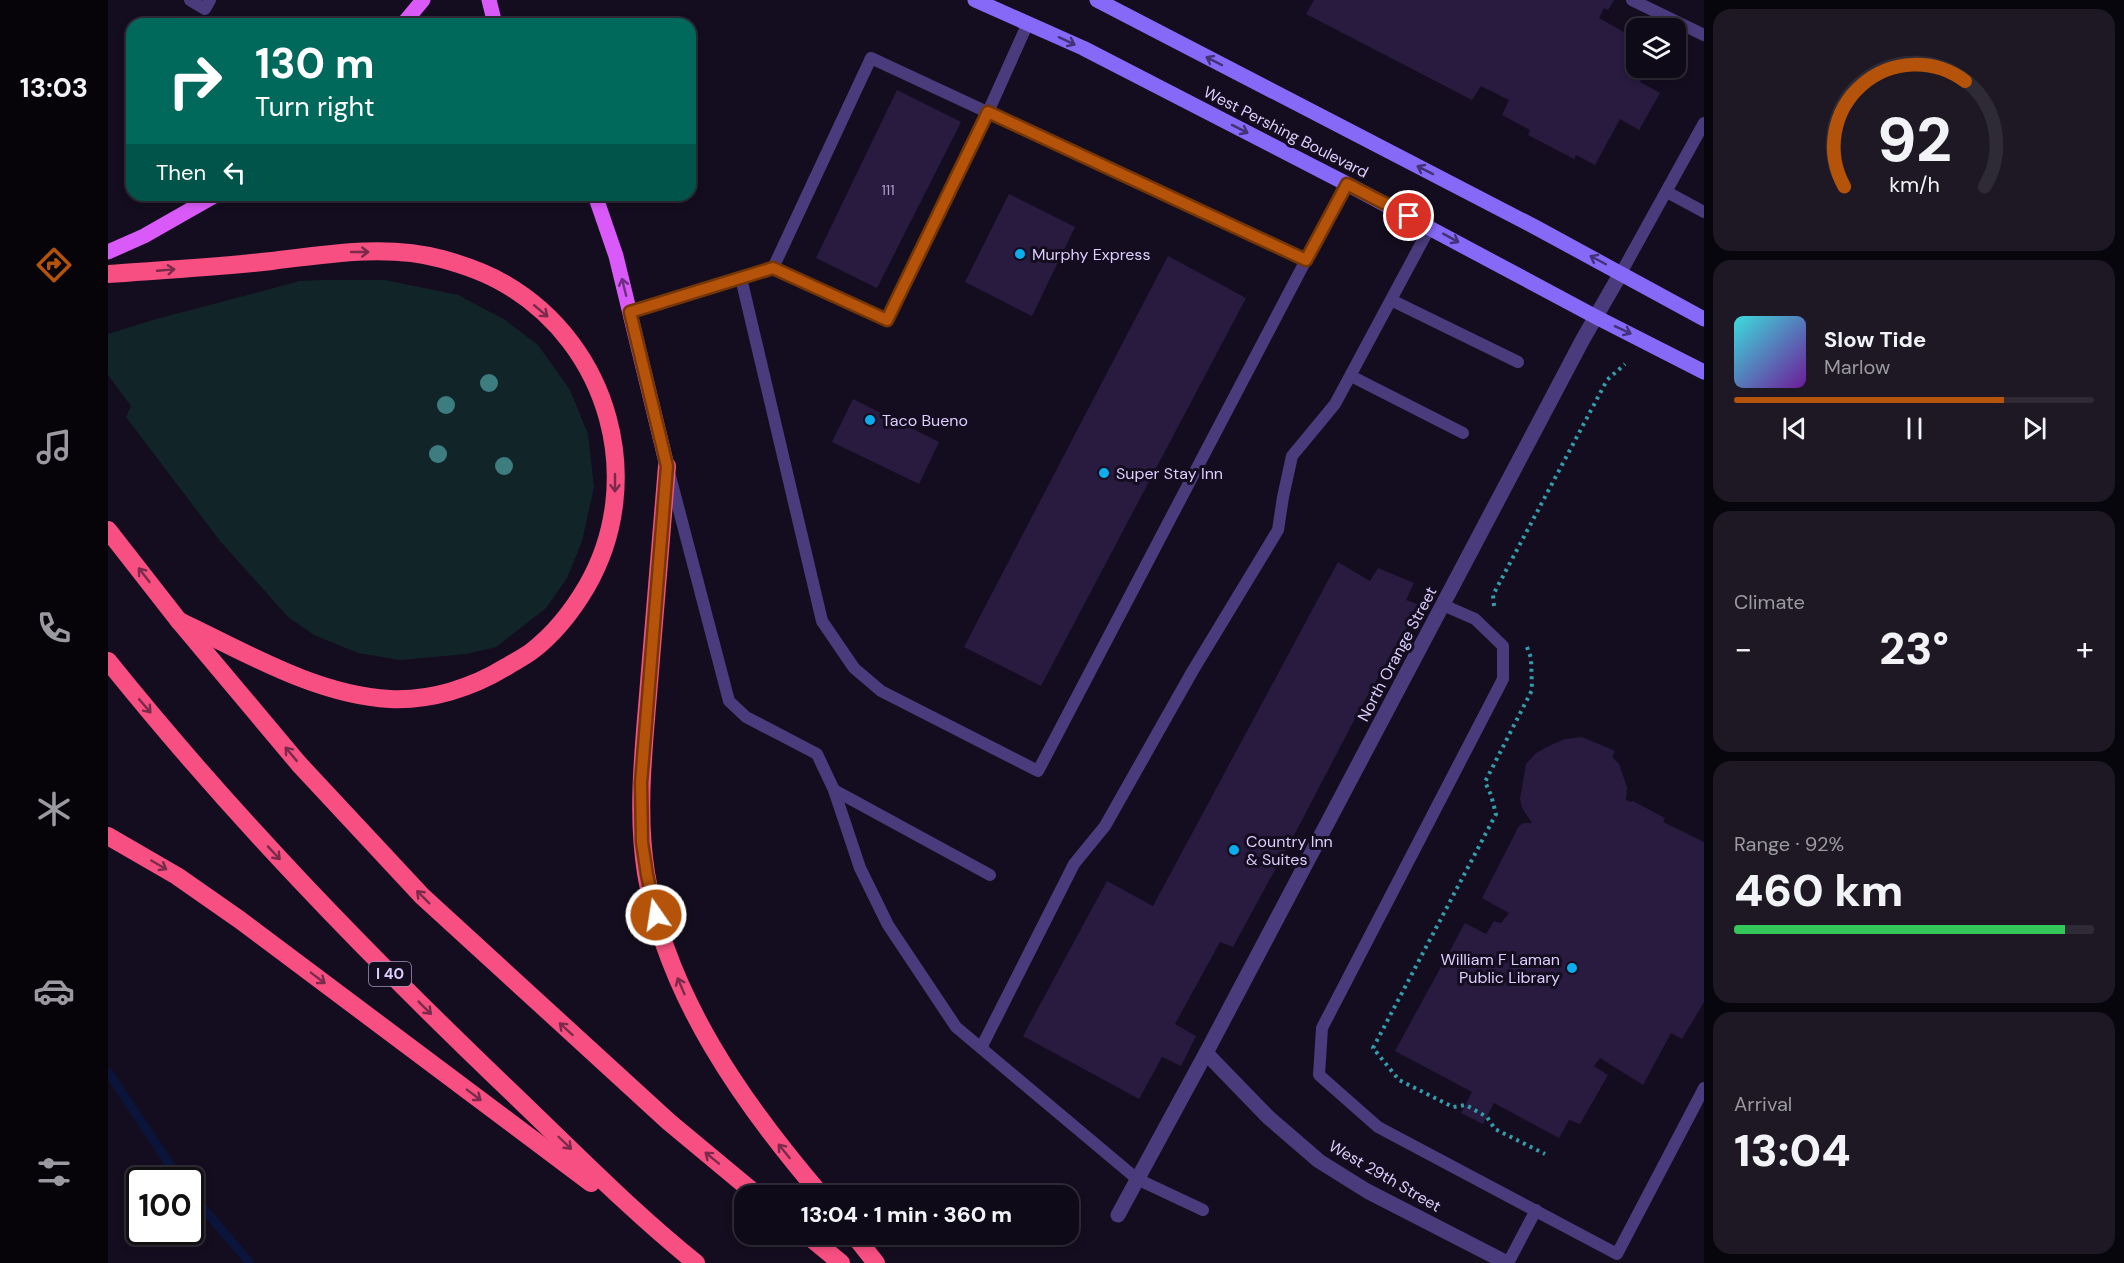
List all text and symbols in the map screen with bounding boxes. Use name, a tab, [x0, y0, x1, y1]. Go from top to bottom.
map controls	[1626, 18, 1686, 78]
button: layers	[1626, 18, 1686, 78]
one-way arrow	[1057, 35, 1075, 47]
text: 130 m	[255, 36, 375, 91]
icon: right	[156, 42, 234, 120]
one-way arrow	[1206, 55, 1224, 66]
text: 13:03	[20, 70, 88, 105]
street label: West Pershing Boulevard	[1200, 81, 1372, 183]
text: Turn right	[255, 89, 375, 124]
text: 92	[1876, 99, 1952, 180]
one-way arrow	[1231, 124, 1249, 135]
icon: left	[218, 156, 251, 189]
text: Then	[156, 158, 206, 187]
one-way arrow	[1416, 163, 1434, 175]
text: km/h	[1889, 171, 1939, 199]
house number: 111	[881, 181, 895, 199]
pin	[1383, 190, 1434, 241]
icon: arrive	[1392, 199, 1425, 232]
one-way arrow	[1441, 233, 1459, 244]
icon: directions	[33, 244, 75, 286]
place label: Murphy Express	[1032, 244, 1150, 265]
one-way arrow	[350, 246, 370, 258]
marker: Murphy Express	[1013, 247, 1027, 261]
one-way arrow	[1589, 254, 1607, 265]
one-way arrow	[156, 264, 176, 275]
one-way arrow	[617, 277, 629, 296]
one-way arrow	[533, 304, 548, 318]
one-way arrow	[1613, 324, 1631, 336]
text: Slow Tide	[1824, 325, 1926, 354]
text: Marlow	[1824, 354, 1890, 380]
place label: Taco Bueno	[882, 410, 968, 431]
icon: previous	[1778, 412, 1811, 445]
icon: pause	[1898, 412, 1931, 445]
icon: next	[2018, 412, 2051, 445]
marker: Taco Bueno	[863, 413, 877, 427]
icon: music	[33, 426, 75, 468]
place label: Super Stay Inn	[1116, 463, 1223, 484]
marker: Super Stay Inn	[1097, 466, 1111, 480]
one-way arrow	[609, 473, 621, 493]
one-way arrow	[137, 568, 150, 584]
street label: North Orange Street	[1353, 583, 1441, 725]
text: Climate	[1734, 589, 1805, 615]
icon: phone	[33, 607, 75, 649]
text: 23°	[1879, 619, 1949, 678]
text: −	[1734, 627, 1752, 670]
text: +	[2076, 627, 2094, 670]
one-way arrow	[139, 698, 152, 714]
one-way arrow	[284, 746, 297, 762]
icon: climate	[33, 788, 75, 830]
place label: Country Inn & Suites	[1246, 831, 1333, 870]
text: Range · 92%	[1734, 831, 1844, 857]
marker: Country Inn & Suites	[1227, 843, 1241, 857]
one-way arrow	[267, 845, 281, 860]
one-way arrow	[150, 860, 167, 872]
text: 460 km	[1734, 861, 1903, 920]
position arrow	[624, 883, 688, 947]
one-way arrow	[416, 889, 431, 904]
place label: William F Laman Public Library	[1440, 949, 1560, 988]
marker: William F Laman Public Library	[1565, 961, 1579, 975]
road number: I 40	[369, 962, 411, 986]
icon: car	[33, 970, 75, 1012]
one-way arrow	[309, 972, 325, 984]
one-way arrow	[675, 977, 687, 995]
one-way arrow	[417, 1000, 432, 1015]
one-way arrow	[559, 1022, 574, 1036]
one-way arrow	[466, 1088, 482, 1101]
text: Arrival	[1734, 1091, 1792, 1117]
text: 13:04	[1734, 1121, 1851, 1180]
street label: West 29th Street	[1325, 1135, 1445, 1217]
one-way arrow	[557, 1136, 572, 1151]
one-way arrow	[777, 1144, 791, 1159]
icon: filters	[33, 1151, 75, 1193]
one-way arrow	[705, 1152, 721, 1165]
speed limit sign: 100	[126, 1167, 204, 1245]
text: 13:04 · 1 min · 360 m	[801, 1200, 1012, 1229]

